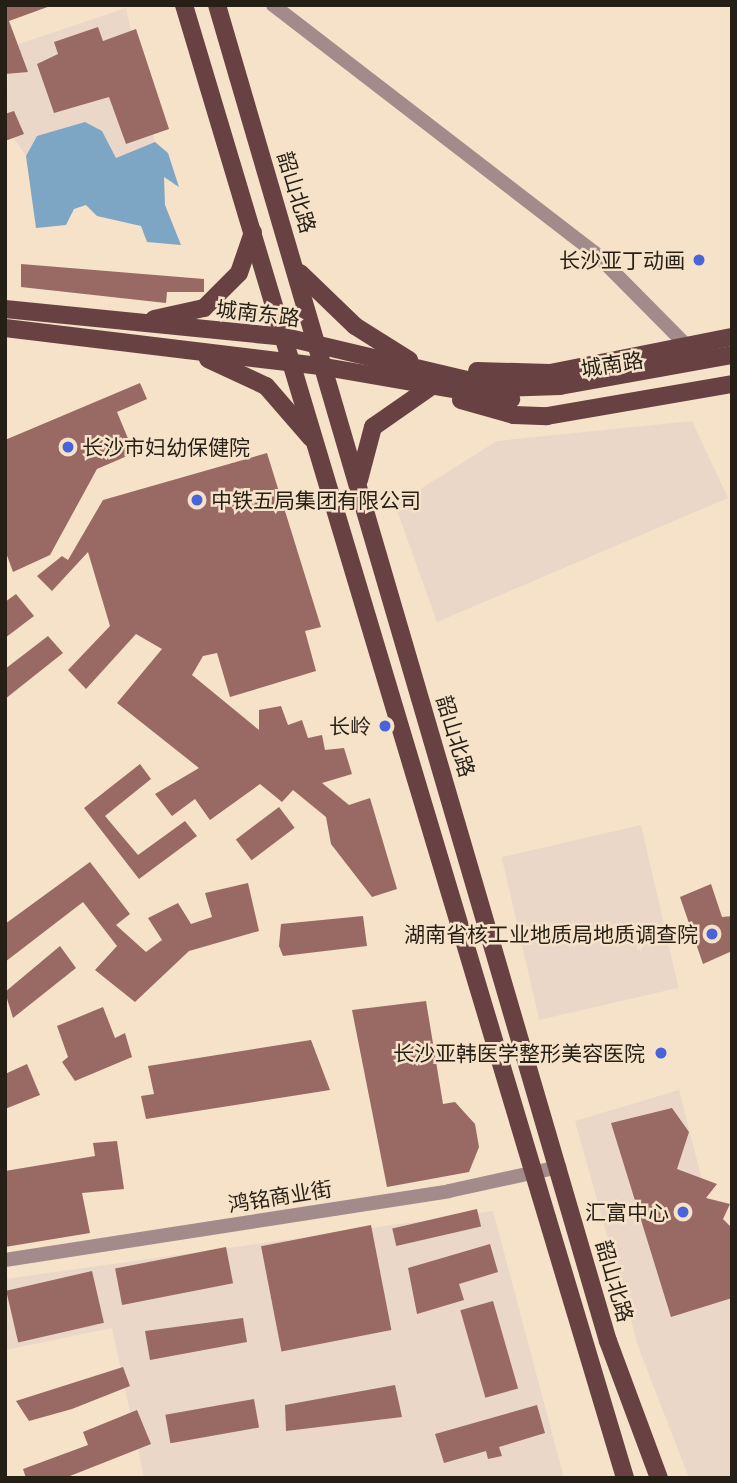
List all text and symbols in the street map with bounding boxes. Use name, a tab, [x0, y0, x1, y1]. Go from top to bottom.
street label: 韶山北路	[273, 148, 321, 236]
place label: 长沙亚丁动画	[559, 247, 685, 273]
marker: 长沙亚丁动画	[691, 252, 707, 268]
street label: 城南东路	[215, 295, 301, 331]
street label: 城南路	[579, 347, 645, 381]
place label: 长沙市妇幼保健院	[82, 434, 250, 460]
marker: 长沙市妇幼保健院	[60, 439, 76, 455]
place label: 中铁五局集团有限公司	[211, 487, 421, 513]
marker: 中铁五局集团有限公司	[189, 492, 205, 508]
street label: 韶山北路	[432, 692, 480, 780]
place label: 长岭	[329, 713, 371, 739]
marker: 长岭	[377, 718, 393, 734]
place label: 湖南省核工业地质局地质调查院	[404, 921, 698, 947]
marker: 湖南省核工业地质局地质调查院	[704, 926, 720, 942]
place label: 长沙亚韩医学整形美容医院	[393, 1040, 645, 1066]
marker: 长沙亚韩医学整形美容医院	[651, 1043, 671, 1063]
street label: 鸿铭商业街	[226, 1175, 334, 1217]
place label: 汇富中心	[585, 1199, 669, 1225]
marker: 汇富中心	[675, 1204, 691, 1220]
street label: 韶山北路	[591, 1237, 639, 1325]

